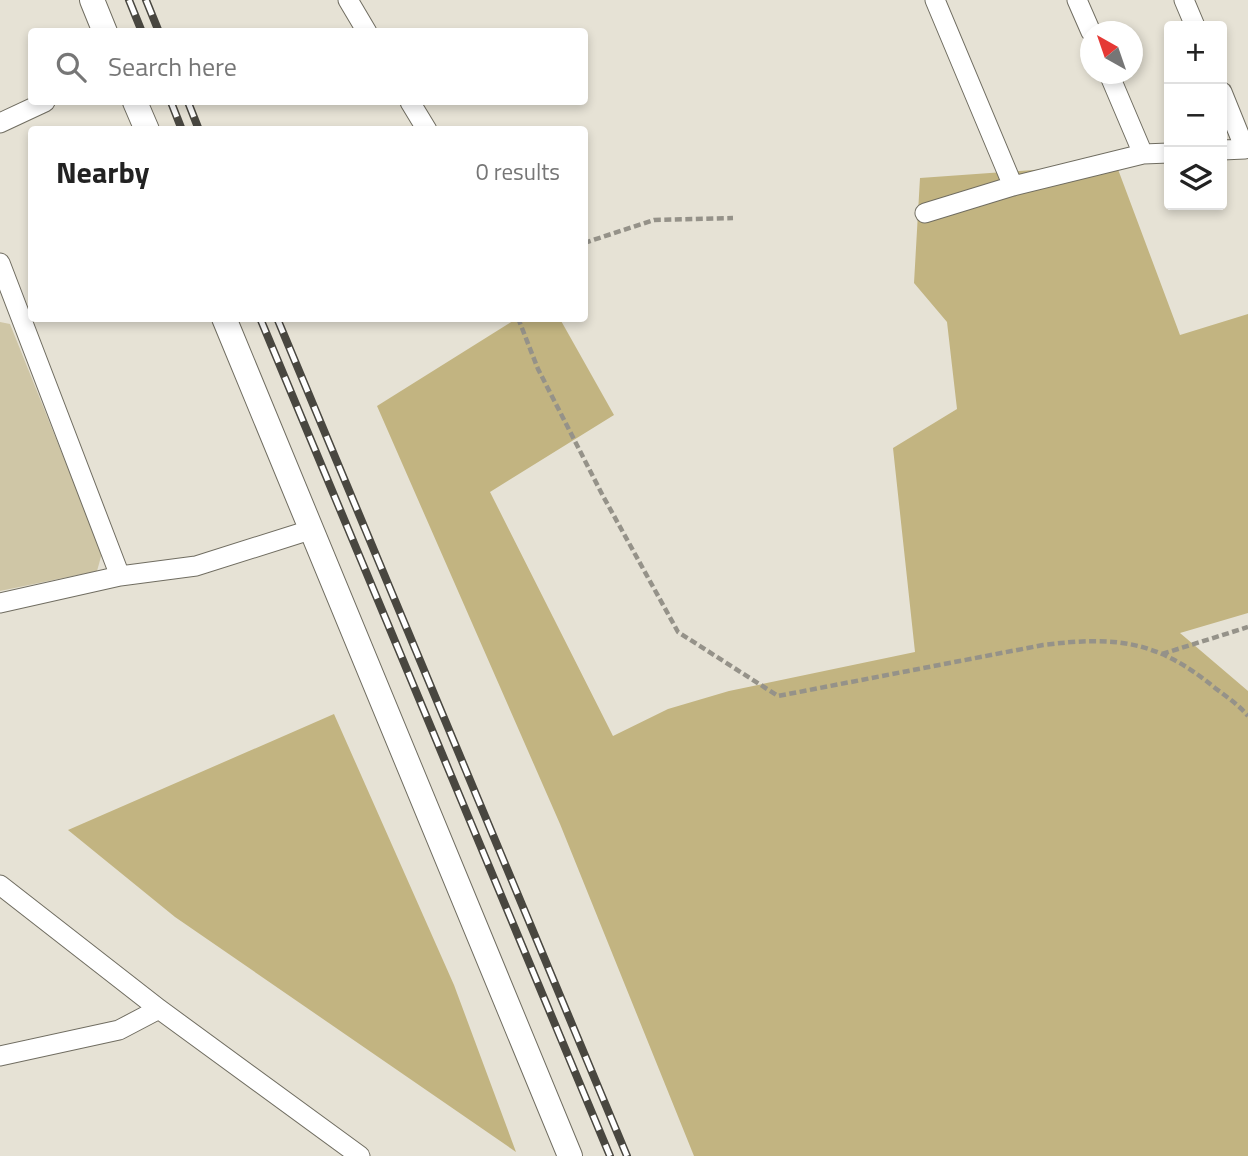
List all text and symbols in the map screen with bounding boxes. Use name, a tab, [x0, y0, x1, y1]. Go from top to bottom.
north arrow	[1080, 21, 1143, 84]
map controls	[1164, 21, 1227, 210]
button: +	[1164, 21, 1227, 84]
search box	[28, 28, 588, 105]
text: Search here	[108, 47, 237, 86]
icon: search	[52, 48, 90, 86]
button: −	[1164, 84, 1227, 147]
button: layers	[1164, 147, 1227, 210]
text: Nearby	[56, 149, 149, 195]
text: 0 results	[476, 154, 560, 189]

